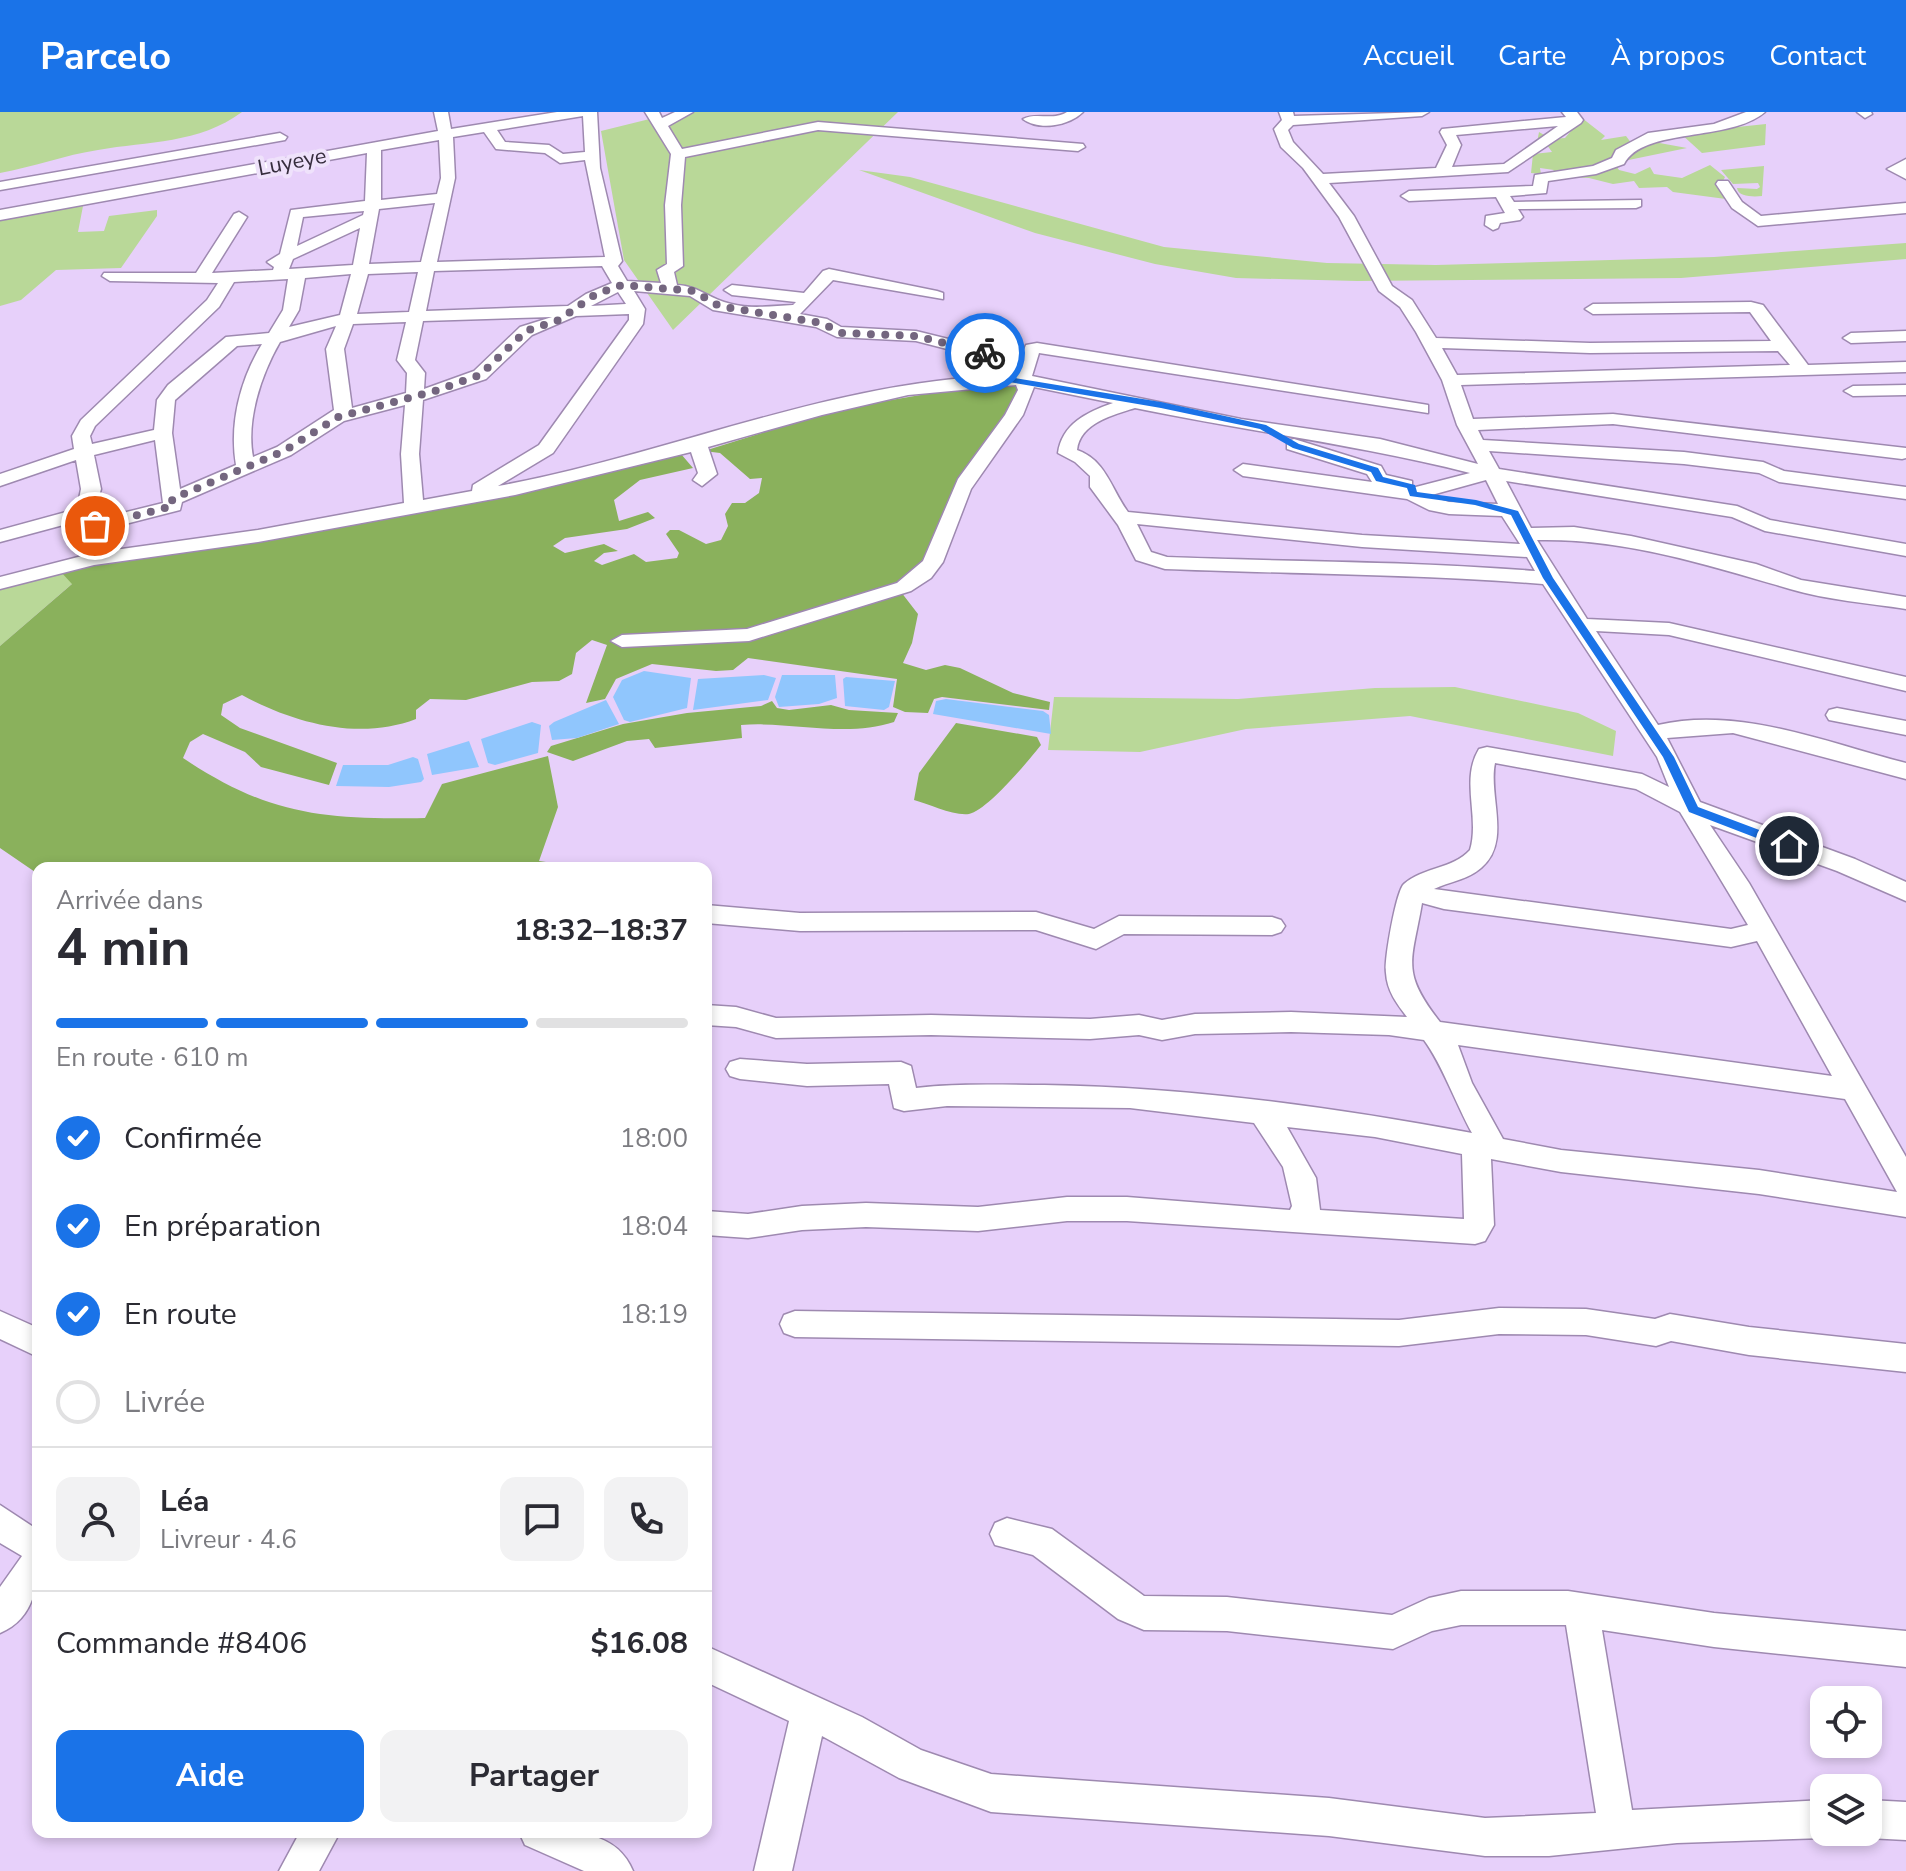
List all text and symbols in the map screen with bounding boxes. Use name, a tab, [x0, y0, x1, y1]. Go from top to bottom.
text: Parcelo	[40, 31, 171, 82]
text: Accueil	[1363, 37, 1454, 75]
text: Carte	[1498, 37, 1567, 75]
text: À propos	[1611, 37, 1725, 75]
text: Contact	[1769, 37, 1866, 75]
street label: Luyeye	[255, 141, 329, 183]
courier	[945, 313, 1025, 393]
icon: bike	[963, 331, 1007, 375]
pin	[61, 492, 129, 560]
icon: bag	[73, 504, 117, 548]
pin	[1755, 812, 1823, 880]
icon: home	[1767, 824, 1811, 868]
text: Arrivée dans	[56, 883, 203, 918]
text: 18:32–18:37	[514, 910, 688, 951]
text: 4 min	[56, 912, 191, 983]
text: En route · 610 m	[56, 1040, 249, 1075]
icon: check	[56, 1116, 100, 1160]
text: Confirmée	[124, 1118, 262, 1159]
text: 18:00	[620, 1121, 688, 1156]
icon: check	[56, 1204, 100, 1248]
text: En préparation	[124, 1206, 321, 1247]
text: 18:04	[620, 1209, 688, 1244]
icon: check	[56, 1292, 100, 1336]
text: En route	[124, 1294, 237, 1335]
text: 18:19	[620, 1297, 688, 1332]
text: Livrée	[124, 1382, 205, 1423]
button: person	[56, 1477, 140, 1561]
button: chat	[500, 1477, 584, 1561]
button: phone	[604, 1477, 688, 1561]
text: Léa	[160, 1481, 209, 1522]
text: Livreur · 4.6	[160, 1522, 297, 1557]
text: Commande #8406	[56, 1623, 307, 1664]
text: $16.08	[591, 1623, 688, 1664]
map controls	[1810, 1686, 1882, 1846]
button: locate	[1810, 1686, 1882, 1758]
button: Aide	[56, 1730, 364, 1822]
button: Partager	[380, 1730, 688, 1822]
button: layers	[1810, 1774, 1882, 1846]

